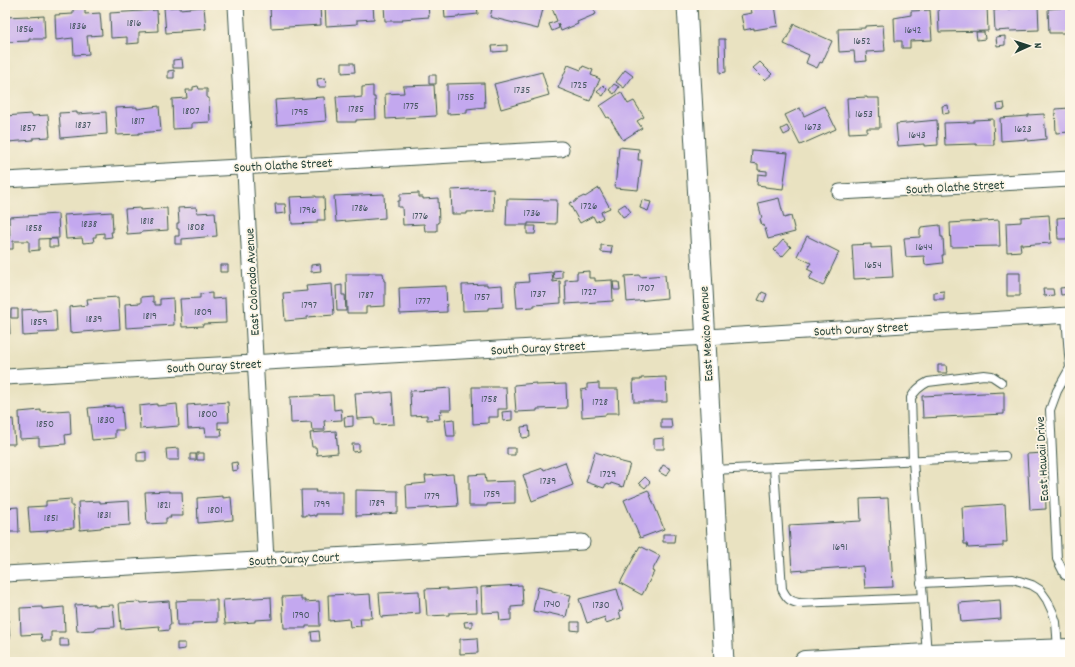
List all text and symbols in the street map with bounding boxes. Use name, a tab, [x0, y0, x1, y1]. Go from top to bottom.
house number: 1816	[127, 16, 141, 32]
house number: 1836	[69, 19, 87, 35]
house number: 1856	[16, 22, 34, 38]
house number: 1642	[904, 23, 922, 39]
north arrow	[1009, 26, 1049, 66]
house number: 1652	[853, 34, 871, 50]
text: N	[1029, 42, 1045, 49]
house number: 1725	[571, 78, 587, 94]
house number: 1735	[514, 83, 530, 99]
house number: 1755	[458, 90, 474, 106]
house number: 1775	[403, 99, 419, 115]
house number: 1785	[348, 102, 364, 118]
house number: 1807	[182, 104, 200, 120]
house number: 1795	[292, 105, 308, 121]
house number: 1653	[855, 107, 873, 123]
house number: 1817	[131, 114, 145, 130]
house number: 1837	[75, 118, 91, 134]
house number: 1673	[805, 120, 822, 136]
house number: 1857	[20, 121, 36, 137]
house number: 1623	[1014, 122, 1032, 138]
house number: 1643	[908, 128, 926, 144]
street label: South Olathe Street	[233, 154, 333, 179]
street label: South Olathe Street	[905, 176, 1005, 201]
house number: 1726	[581, 199, 597, 215]
house number: 1786	[352, 201, 368, 217]
house number: 1796	[299, 203, 317, 219]
house number: 1736	[524, 206, 540, 222]
house number: 1776	[412, 209, 428, 225]
house number: 1818	[140, 214, 154, 230]
house number: 1838	[81, 217, 97, 233]
house number: 1808	[187, 220, 205, 236]
house number: 1858	[26, 221, 42, 237]
street label: East Colorado Avenue	[241, 227, 266, 336]
house number: 1644	[916, 240, 932, 256]
house number: 1654	[864, 258, 882, 274]
house number: 1707	[638, 281, 654, 297]
house number: 1727	[581, 285, 597, 301]
street label: East Mexico Avenue	[696, 285, 719, 382]
house number: 1737	[530, 287, 546, 303]
house number: 1787	[358, 288, 374, 304]
house number: 1757	[474, 290, 490, 306]
house number: 1777	[415, 294, 431, 310]
house number: 1797	[301, 298, 317, 314]
house number: 1809	[194, 305, 212, 321]
house number: 1819	[143, 309, 157, 325]
house number: 1839	[86, 312, 102, 328]
house number: 1859	[31, 315, 47, 331]
street label: South Ouray Street	[813, 319, 909, 342]
street label: South Ouray Street	[490, 338, 586, 361]
street label: South Ouray Street	[166, 356, 262, 379]
house number: 1758	[481, 392, 497, 408]
house number: 1728	[592, 395, 608, 411]
house number: 1800	[199, 407, 217, 423]
house number: 1830	[97, 413, 115, 429]
street label: East Hawaii Drive	[1032, 416, 1055, 502]
house number: 1850	[36, 417, 54, 433]
house number: 1729	[600, 467, 616, 483]
house number: 1739	[540, 474, 556, 490]
house number: 1759	[484, 487, 500, 503]
house number: 1779	[424, 489, 440, 505]
house number: 1789	[369, 496, 385, 512]
house number: 1799	[314, 497, 330, 513]
house number: 1821	[157, 498, 171, 514]
house number: 1801	[207, 503, 223, 519]
house number: 1831	[97, 508, 111, 524]
house number: 1851	[44, 511, 58, 527]
house number: 1691	[832, 540, 848, 556]
street label: South Ouray Court	[248, 549, 340, 572]
house number: 1740	[543, 597, 561, 613]
house number: 1730	[592, 598, 610, 614]
house number: 1790	[292, 608, 310, 624]

